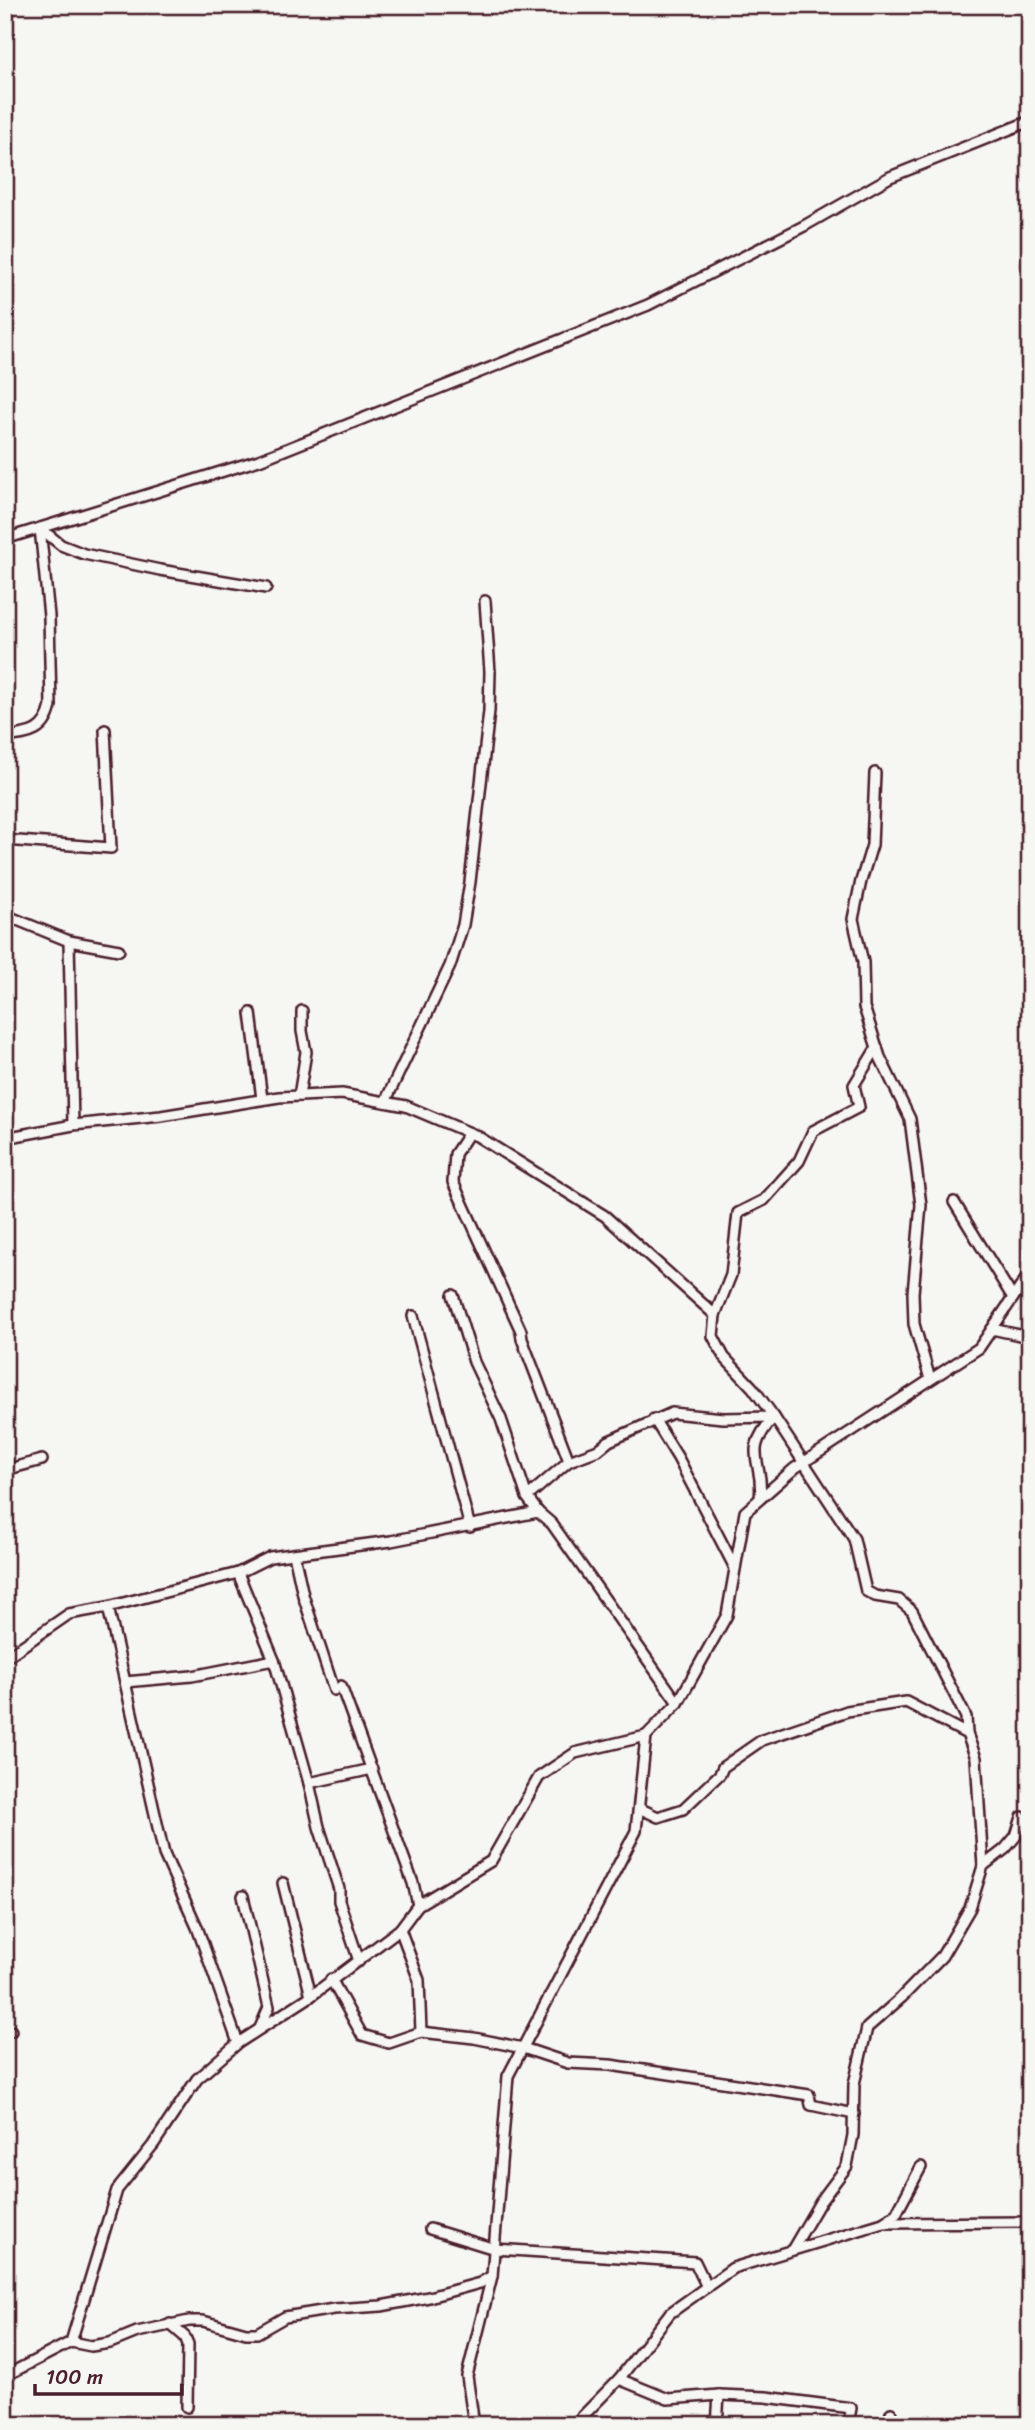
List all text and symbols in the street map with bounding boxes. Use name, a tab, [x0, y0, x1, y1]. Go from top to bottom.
scale bar	[35, 2353, 182, 2397]
text: 100 m	[46, 2358, 103, 2396]

